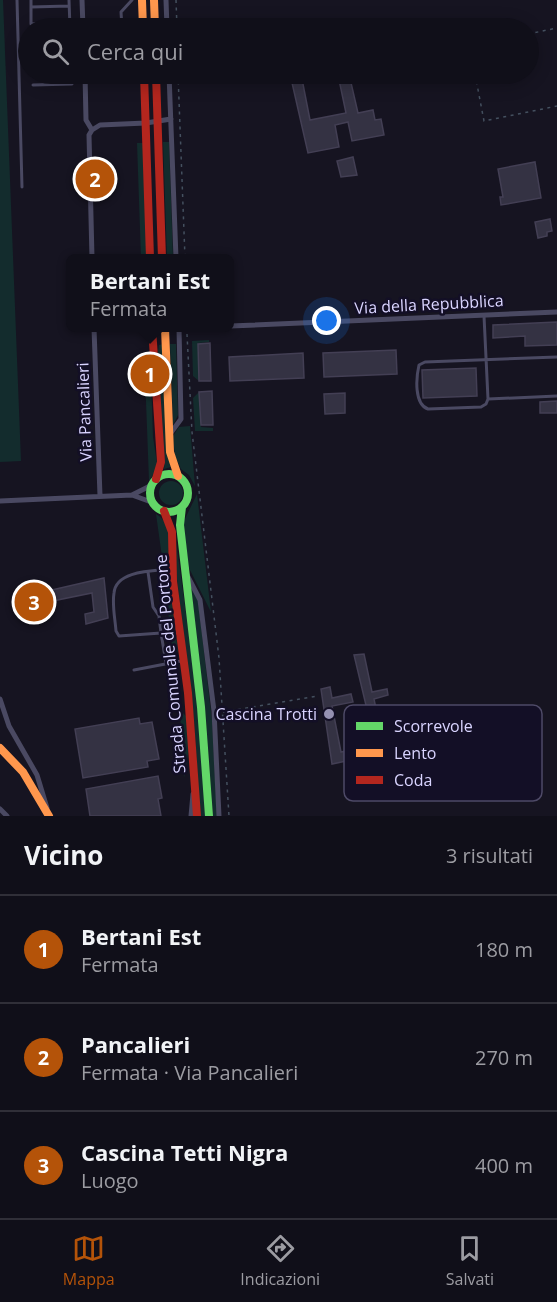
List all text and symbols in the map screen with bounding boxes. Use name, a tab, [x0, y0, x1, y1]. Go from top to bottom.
search box	[18, 18, 539, 84]
icon: search	[39, 35, 72, 68]
text: Cerca qui	[87, 36, 183, 66]
pin: 2	[76, 156, 115, 201]
popup	[66, 254, 234, 332]
text: Bertani Est	[90, 265, 210, 295]
street label: Via della Repubblica	[354, 289, 504, 319]
text: Fermata	[90, 295, 167, 322]
your location	[312, 306, 341, 335]
pin: 1	[130, 352, 170, 397]
street label: Via Pancalieri	[71, 362, 97, 462]
street label: Strada Comunale del Portone	[149, 554, 191, 774]
pin: 3	[15, 580, 54, 624]
place label: Cascina Trotti	[215, 703, 317, 725]
legend	[344, 705, 542, 801]
marker: Cascina Trotti	[322, 707, 336, 721]
text: Scorrevole	[394, 715, 473, 737]
text: Lento	[394, 742, 436, 764]
text: Coda	[394, 769, 432, 791]
text: Vicino	[24, 837, 103, 873]
text: 3 risultati	[446, 842, 533, 869]
text: Bertani Est	[81, 921, 201, 951]
text: 1	[38, 936, 49, 963]
text: 180 m	[475, 936, 533, 963]
text: Fermata	[81, 951, 159, 978]
text: Pancalieri	[81, 1029, 190, 1059]
text: 2	[38, 1044, 49, 1071]
text: 270 m	[475, 1044, 533, 1071]
text: Fermata · Via Pancalieri	[81, 1059, 298, 1086]
text: Cascina Tetti Nigra	[81, 1137, 288, 1167]
text: 3	[38, 1152, 49, 1179]
text: 400 m	[475, 1152, 533, 1179]
text: Luogo	[81, 1167, 139, 1194]
tab: Mappa	[63, 1232, 115, 1290]
tab: Indicazioni	[240, 1232, 320, 1290]
tab: Salvati	[446, 1232, 494, 1290]

